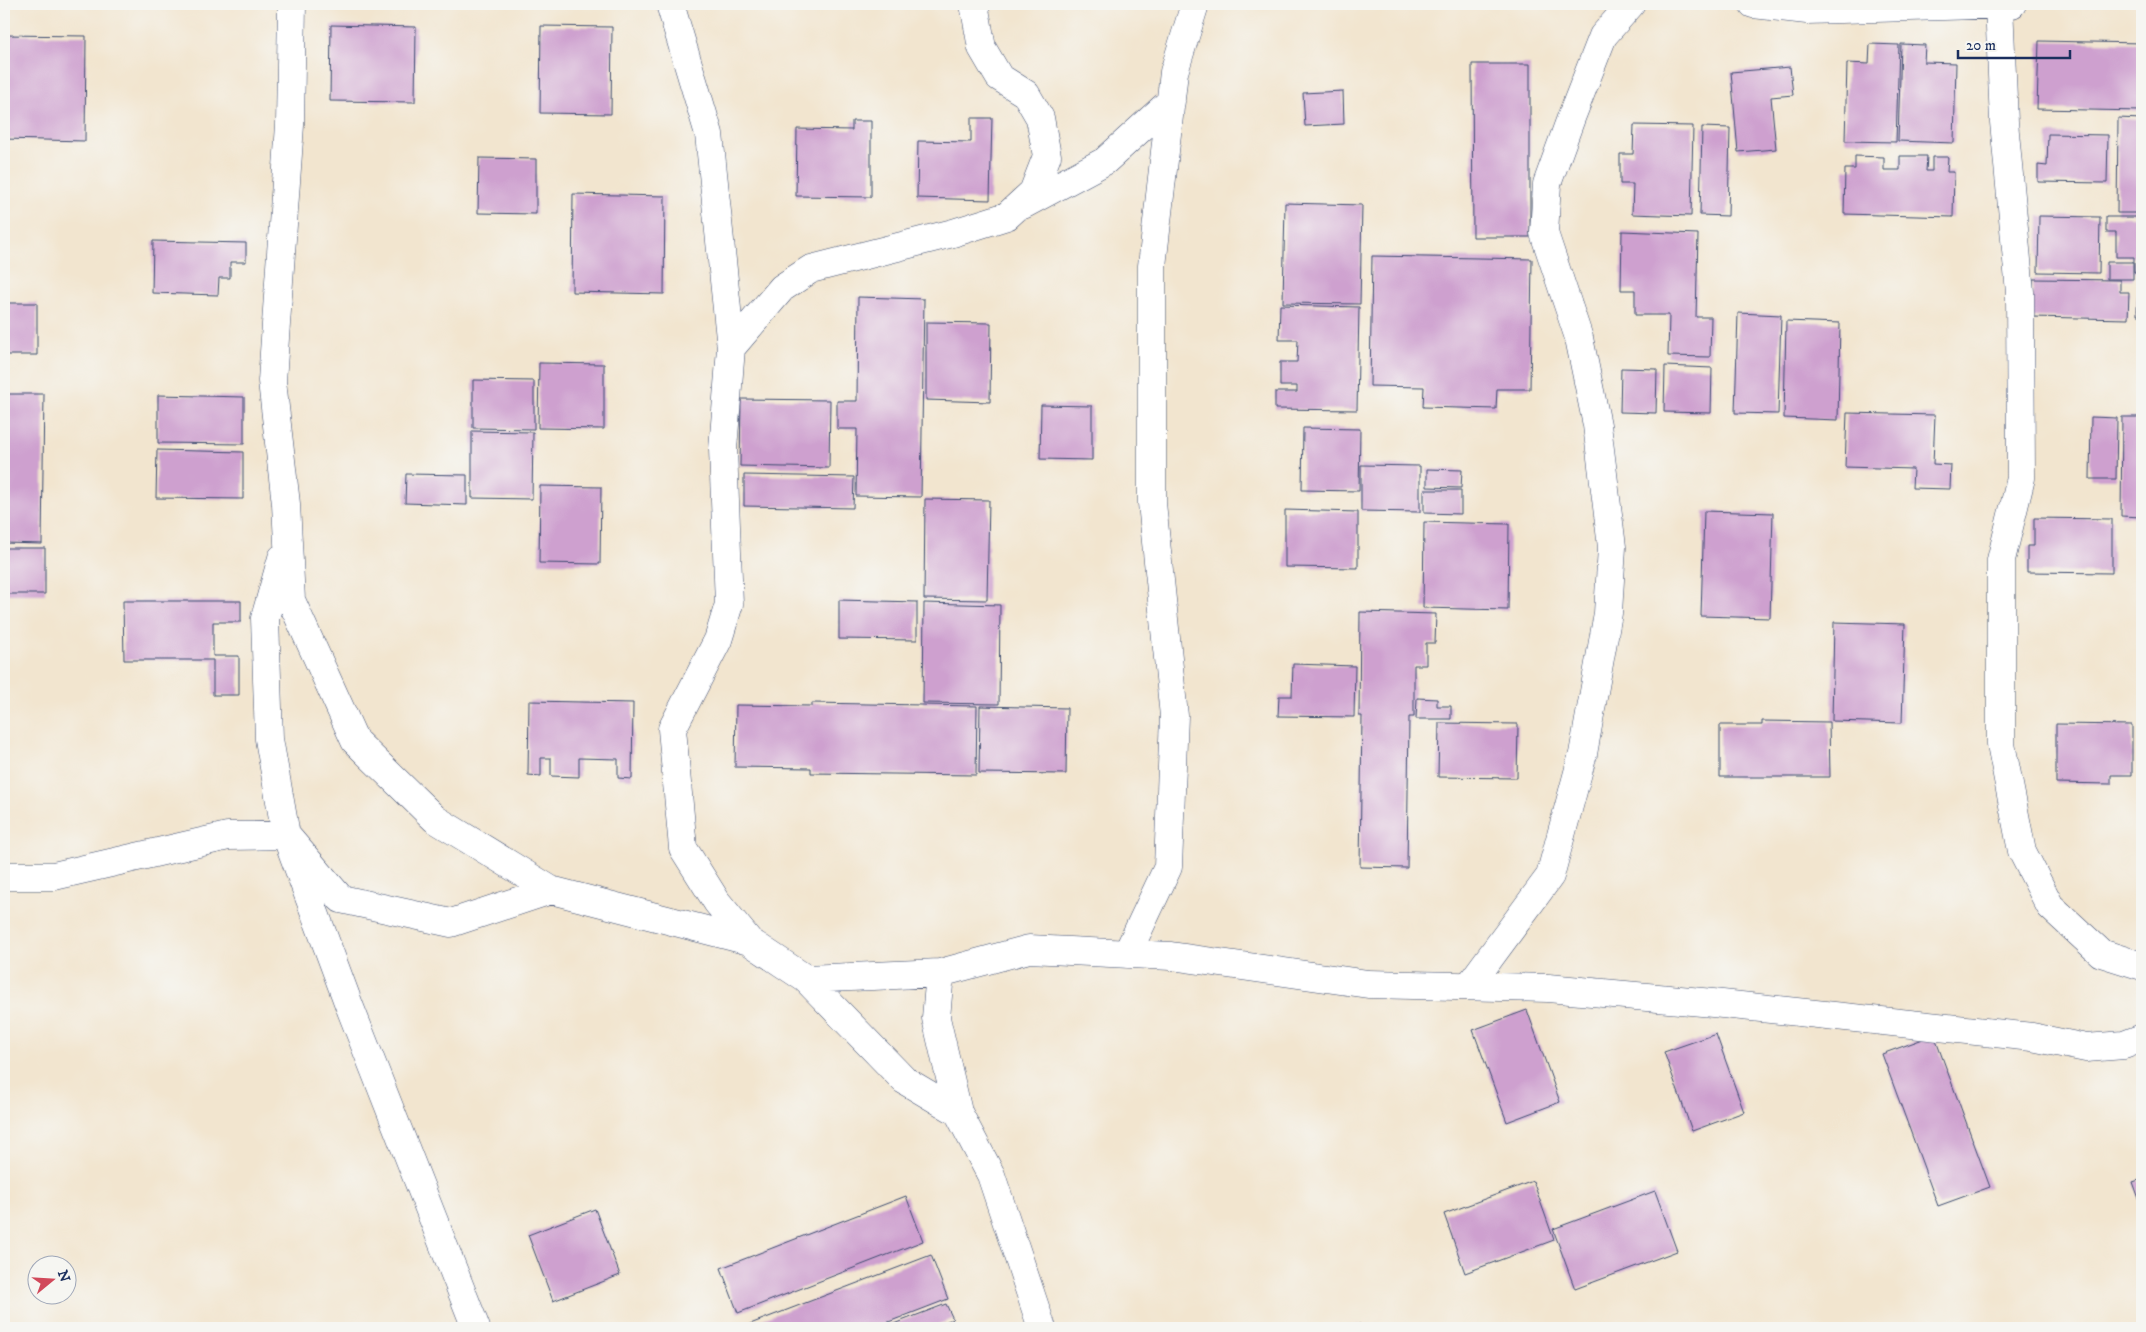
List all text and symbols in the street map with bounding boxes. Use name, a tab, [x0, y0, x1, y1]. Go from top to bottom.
scale bar	[1958, 28, 2071, 60]
text: 20 m	[1966, 36, 1996, 55]
north arrow	[28, 1254, 78, 1304]
text: N	[53, 1268, 74, 1285]

